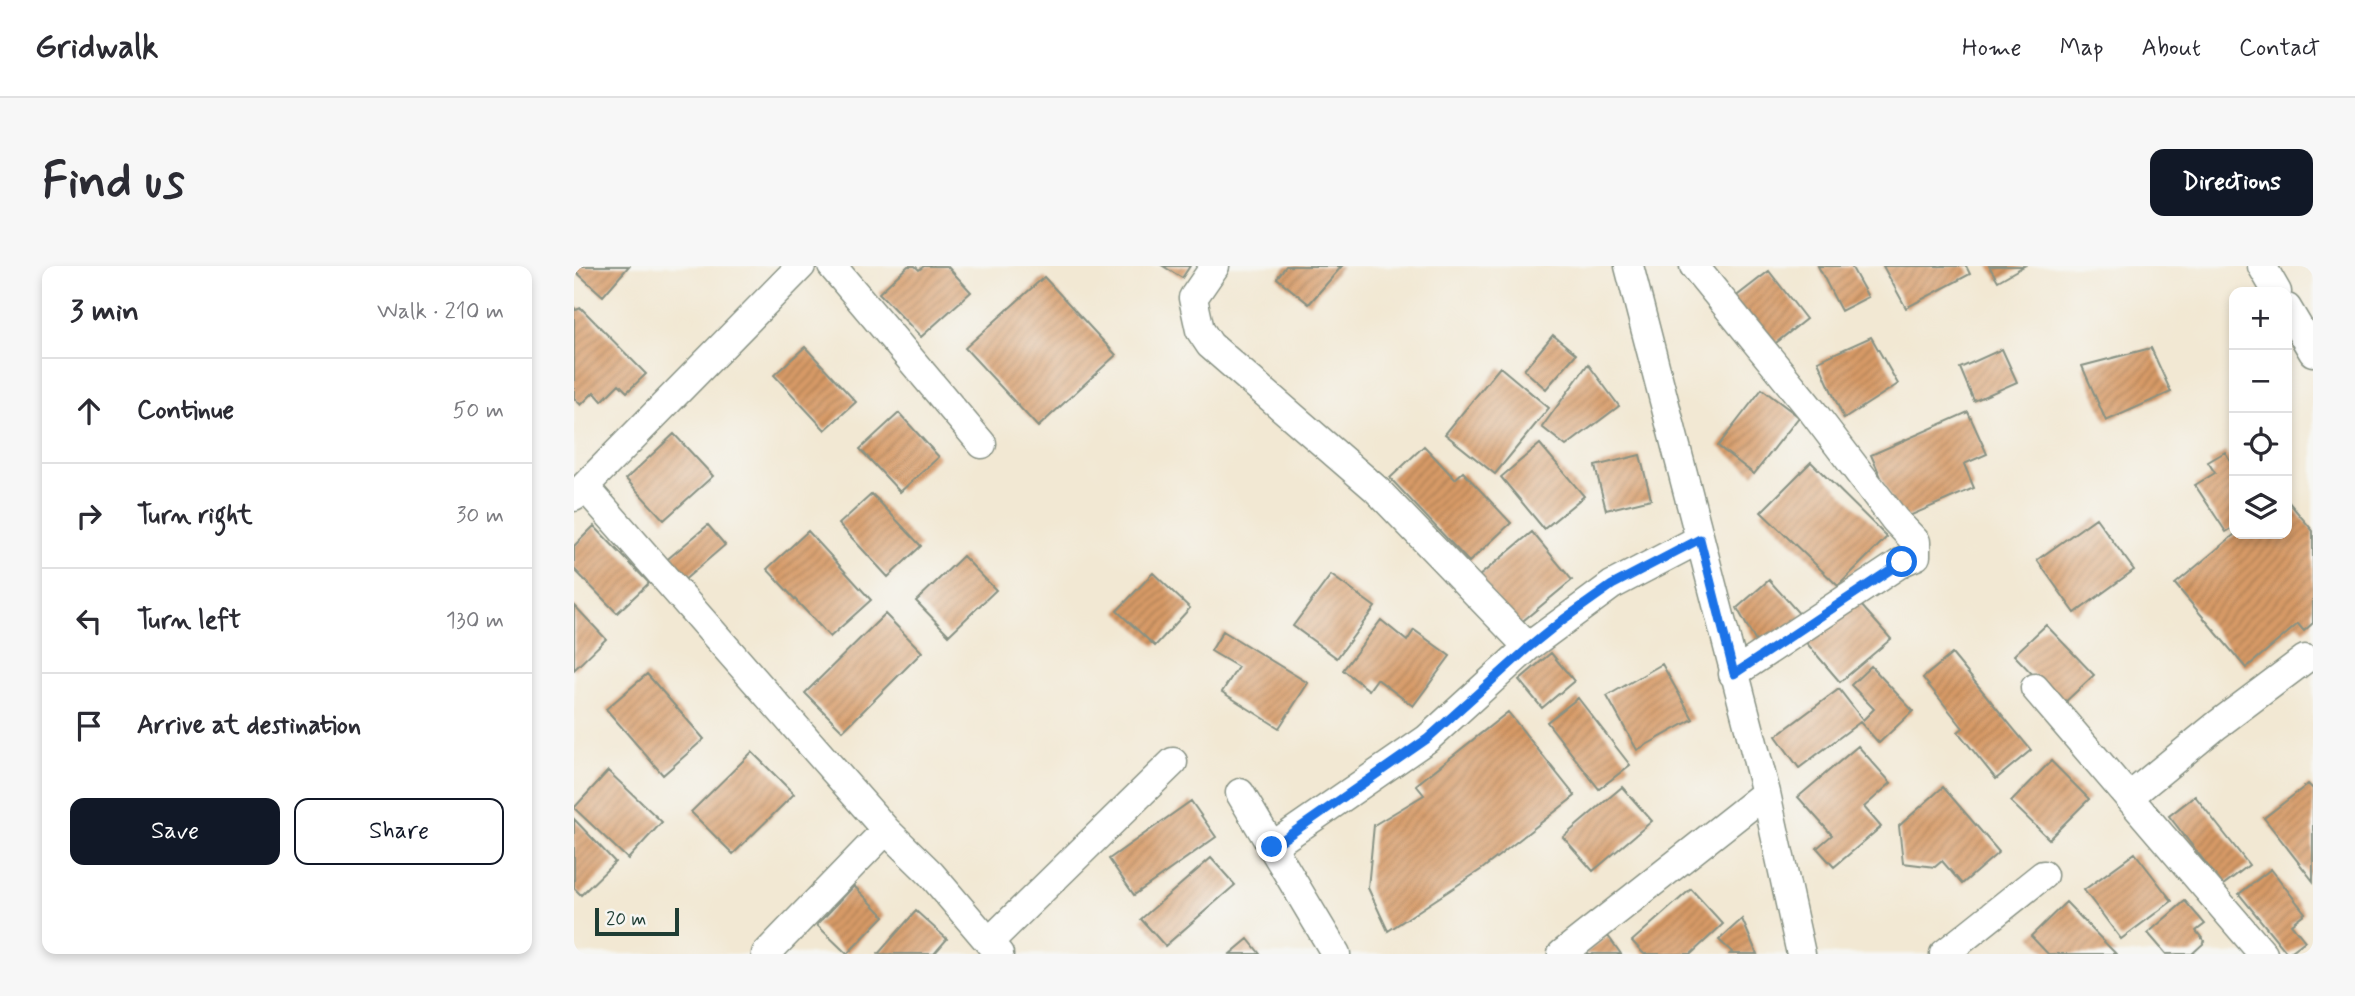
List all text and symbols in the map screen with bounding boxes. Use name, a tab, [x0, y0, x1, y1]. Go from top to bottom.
text: Gridwalk	[35, 26, 159, 70]
text: Home	[1962, 33, 2022, 64]
text: Map	[2060, 33, 2104, 64]
text: About	[2142, 33, 2201, 64]
text: Contact	[2239, 33, 2320, 64]
button: Directions	[2150, 149, 2313, 216]
text: Find us	[42, 150, 185, 215]
map controls	[2229, 287, 2292, 539]
button: +	[2229, 287, 2292, 350]
text: 3 min	[70, 292, 139, 331]
text: Walk · 210 m	[377, 297, 504, 327]
button: −	[2229, 350, 2292, 413]
icon: ahead	[70, 392, 108, 430]
text: Continue	[137, 394, 234, 428]
text: 50 m	[453, 396, 504, 426]
button: locate	[2229, 413, 2292, 476]
button: layers	[2229, 476, 2292, 539]
icon: right	[70, 497, 108, 535]
text: Turn right	[137, 499, 253, 533]
text: 30 m	[456, 501, 504, 531]
route start	[1886, 546, 1917, 577]
icon: left	[70, 602, 108, 640]
text: Turn left	[137, 604, 241, 638]
text: 130 m	[446, 606, 504, 636]
icon: arrive	[70, 707, 108, 745]
text: Arrive at destination	[137, 709, 361, 743]
button: Save	[70, 798, 280, 865]
button: Share	[294, 798, 504, 865]
route end	[1256, 831, 1287, 862]
scale bar	[595, 905, 679, 937]
text: 20 m	[606, 907, 646, 932]

